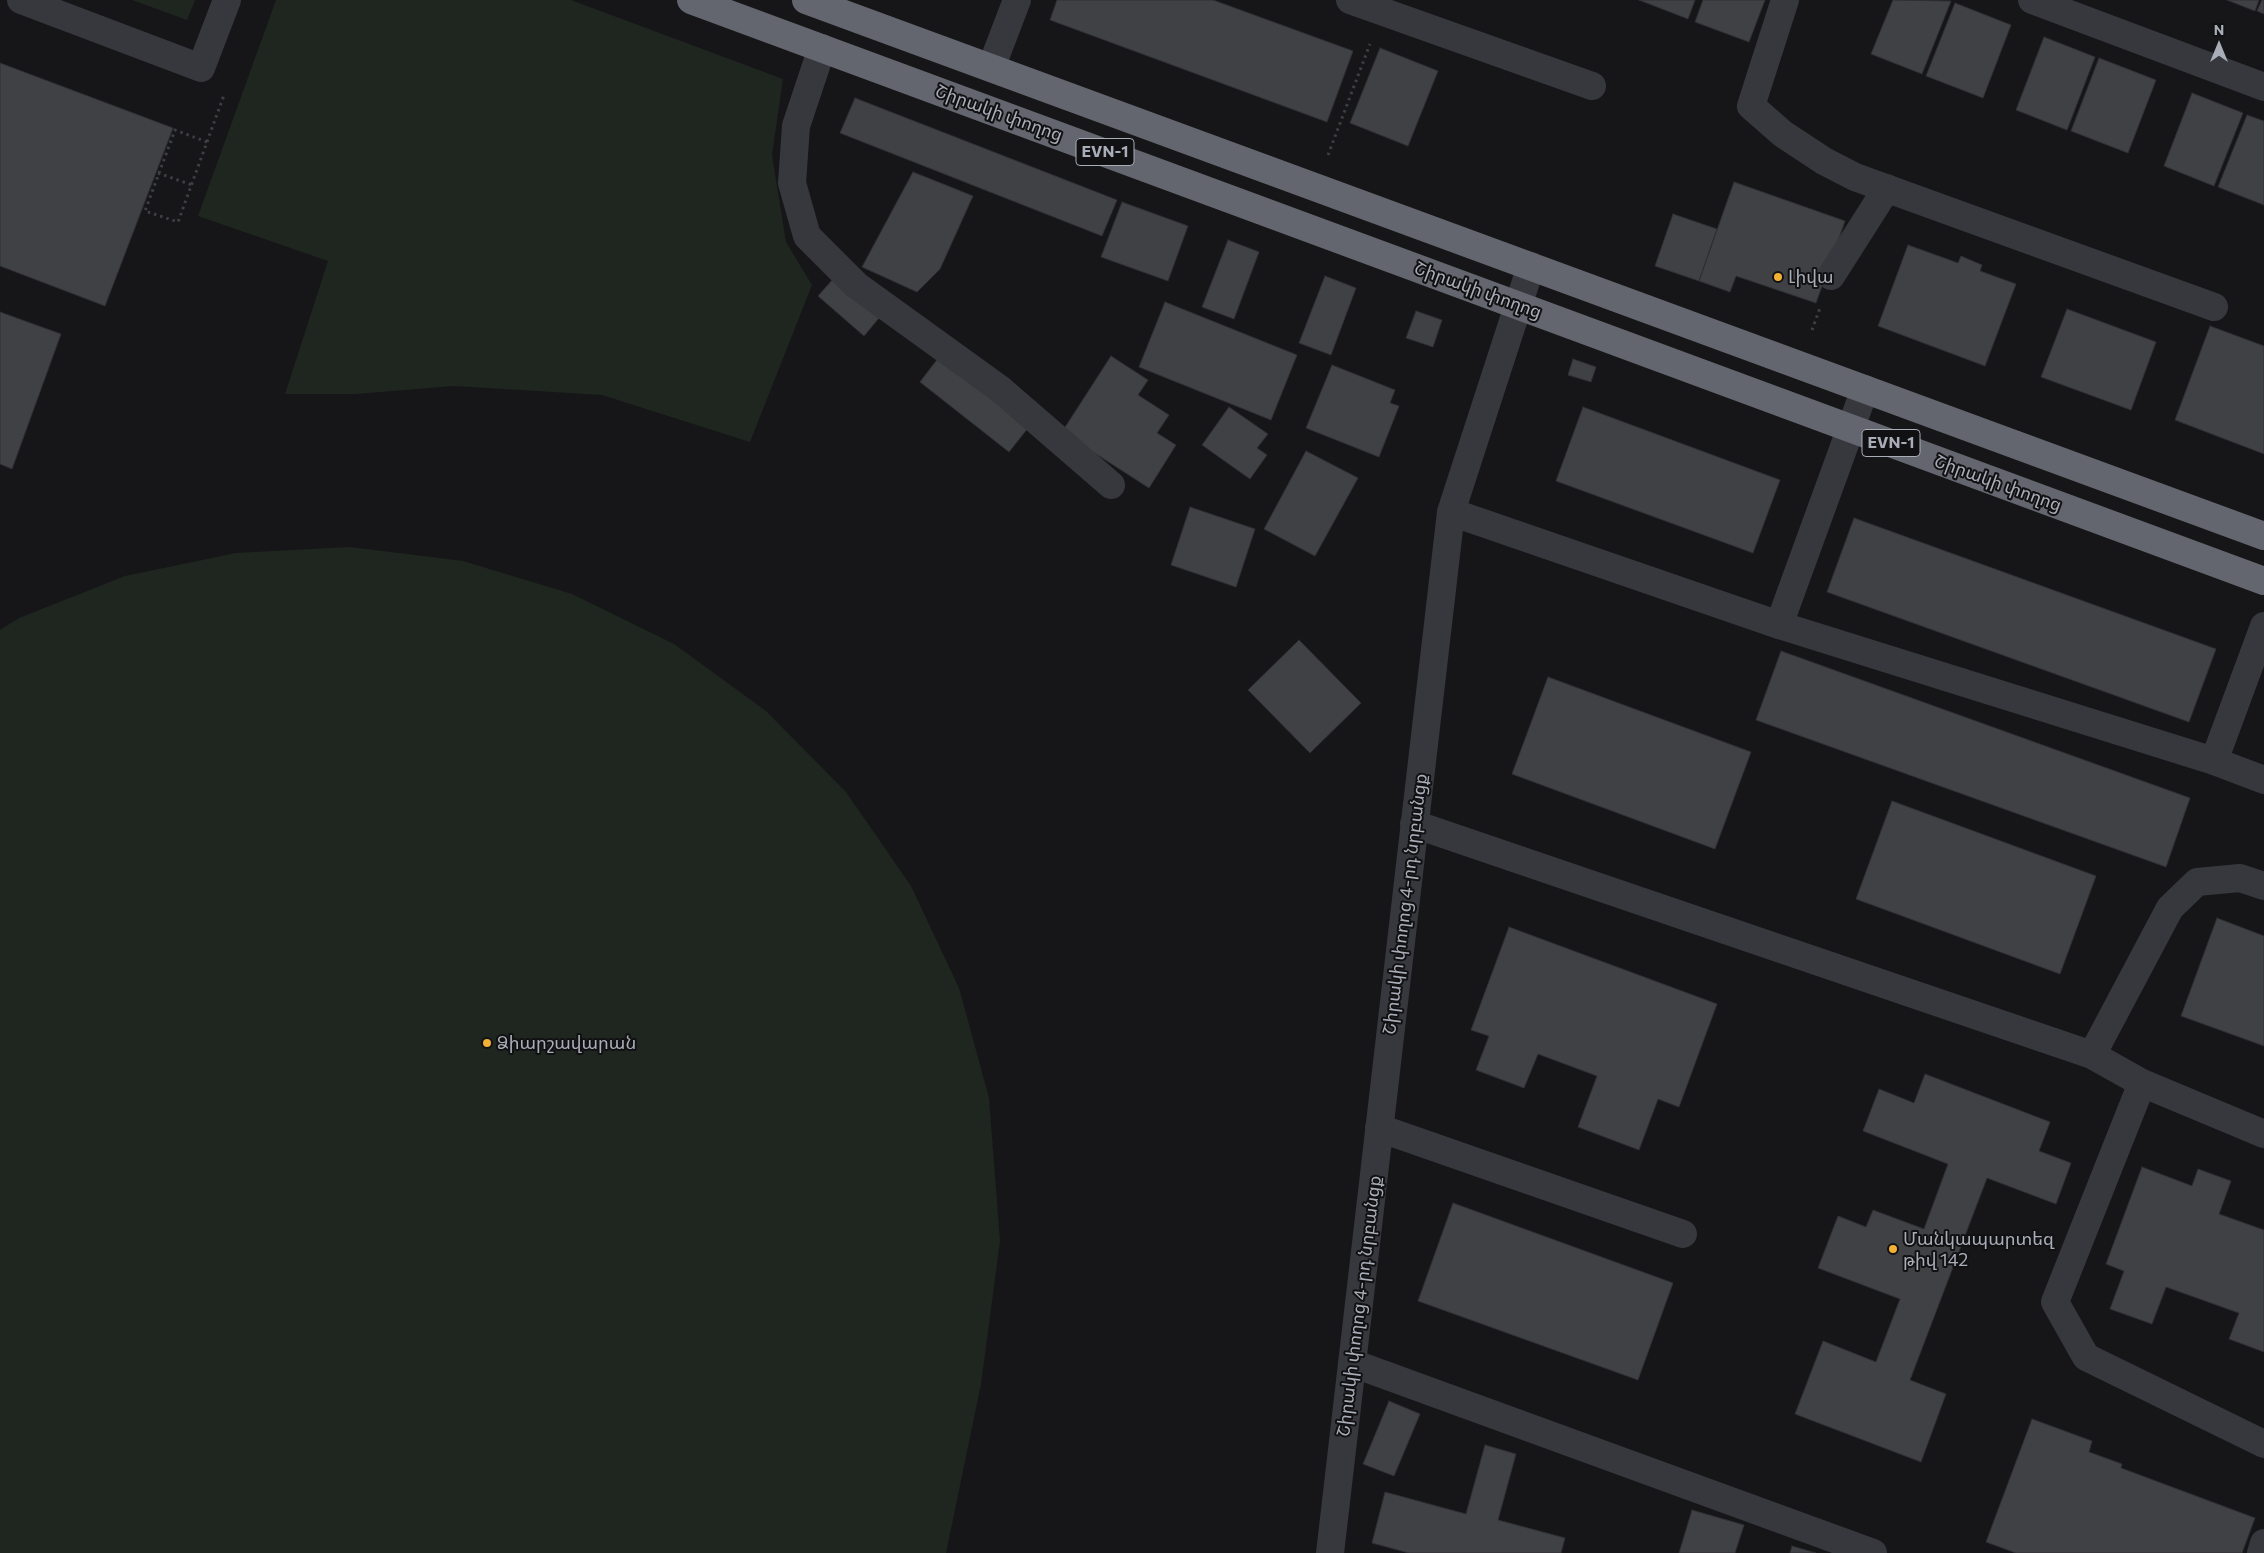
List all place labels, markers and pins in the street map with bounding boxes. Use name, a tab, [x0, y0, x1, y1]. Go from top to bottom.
place label: Լիվա	[1788, 266, 1833, 288]
marker: Լիվա	[1772, 271, 1784, 283]
place label: Ձիարշավարան	[497, 1032, 636, 1054]
marker: Ձիարշավարան	[481, 1037, 493, 1049]
place label: Մանկապարտեզ թիվ 142	[1903, 1228, 2054, 1270]
marker: Մանկապարտեզ թիվ 142	[1887, 1243, 1899, 1255]

